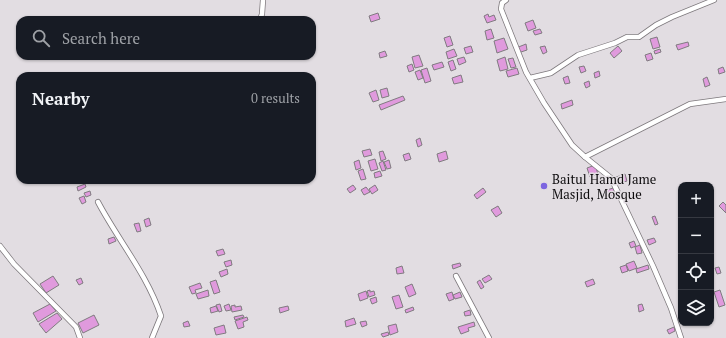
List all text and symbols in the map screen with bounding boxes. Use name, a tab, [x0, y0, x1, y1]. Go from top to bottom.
search box	[16, 16, 316, 60]
icon: search	[30, 27, 52, 49]
text: Search here	[62, 28, 140, 48]
text: Nearby	[32, 87, 90, 110]
text: 0 results	[251, 89, 300, 107]
place label: Baitul Hamd Jame Masjid, Mosque	[552, 170, 656, 203]
marker: Baitul Hamd Jame Masjid, Mosque	[539, 181, 549, 191]
map controls	[678, 182, 714, 326]
button: +	[678, 182, 714, 218]
button: −	[678, 218, 714, 254]
button: locate	[678, 254, 714, 290]
button: layers	[678, 290, 714, 326]

